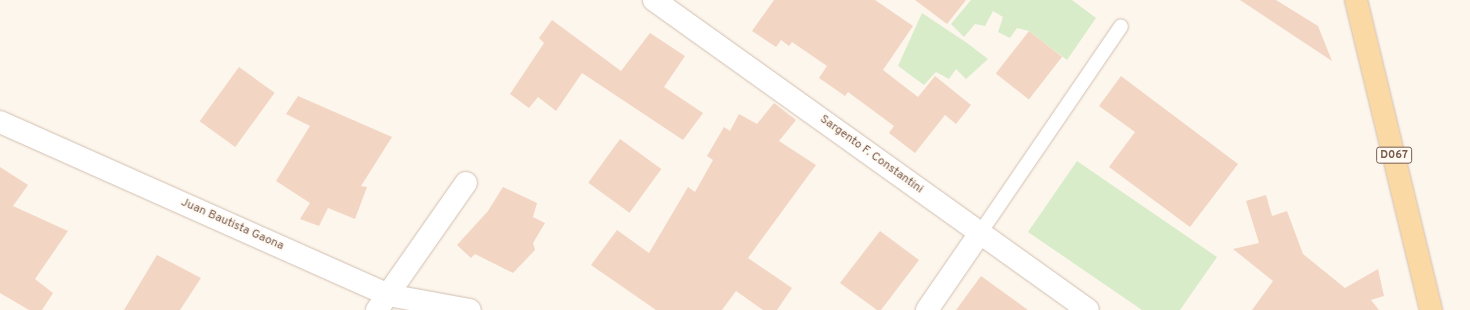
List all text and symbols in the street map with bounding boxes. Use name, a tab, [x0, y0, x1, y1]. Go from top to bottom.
street label: Sargento F. Constantini	[816, 113, 926, 197]
road number: D067	[1376, 146, 1412, 164]
street label: Juan Bautista Gaona	[178, 196, 286, 254]

